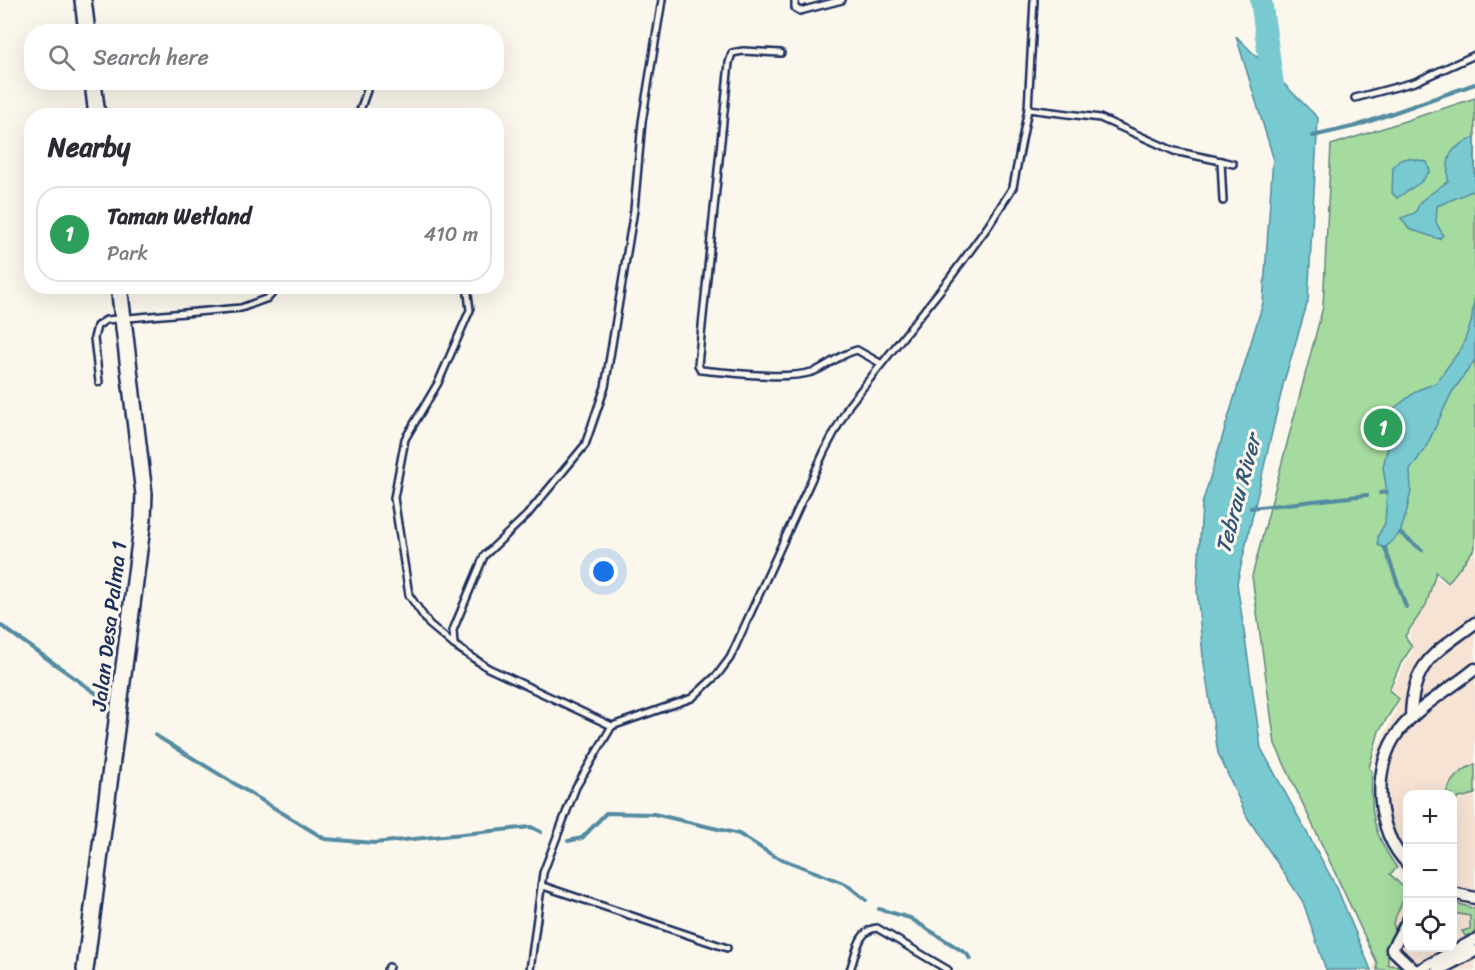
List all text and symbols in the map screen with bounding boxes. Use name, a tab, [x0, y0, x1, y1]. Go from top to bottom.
search box	[24, 24, 504, 90]
text: Search here	[93, 38, 209, 77]
icon: search	[45, 41, 78, 74]
text: Nearby	[48, 124, 130, 170]
text: Taman Wetland	[107, 197, 251, 236]
text: 1	[65, 217, 74, 252]
text: 410 m	[424, 217, 478, 252]
text: Park	[107, 236, 148, 271]
pin: 1	[1364, 406, 1402, 450]
water label: Tebrau River	[1203, 427, 1274, 558]
street label: Jalan Desa Palma 1	[80, 539, 138, 714]
your location	[589, 557, 618, 586]
map controls	[1403, 790, 1457, 952]
button: +	[1403, 790, 1457, 844]
button: −	[1403, 844, 1457, 898]
button: locate	[1403, 898, 1457, 952]

